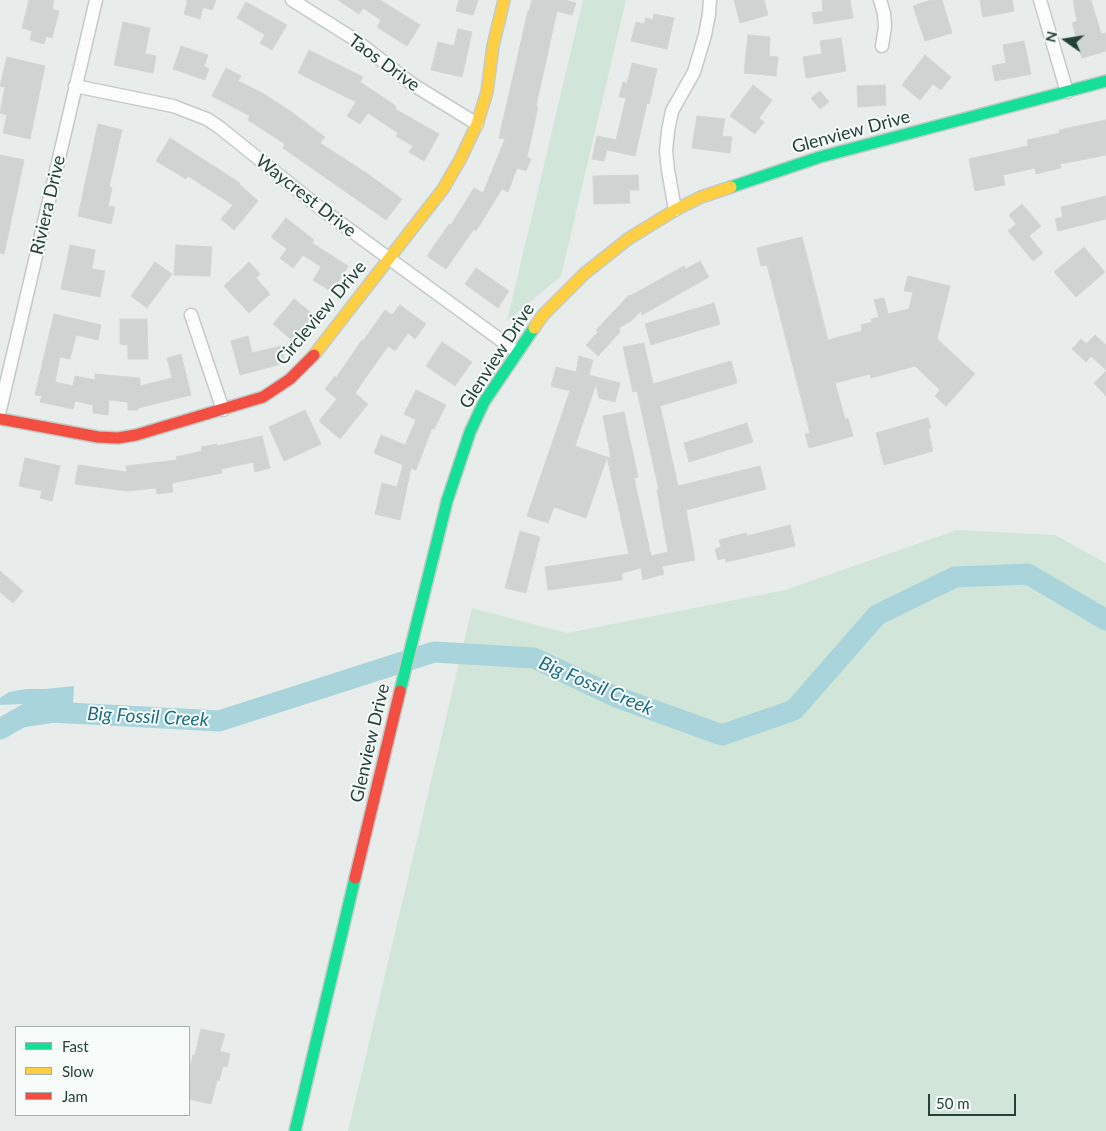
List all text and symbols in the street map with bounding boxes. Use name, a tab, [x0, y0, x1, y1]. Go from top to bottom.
north arrow	[1041, 15, 1091, 65]
text: N	[1041, 29, 1060, 44]
street label: Taos Drive	[344, 30, 424, 96]
street label: Glenview Drive	[790, 106, 912, 158]
street label: Waycrest Drive	[252, 150, 360, 242]
street label: Riviera Drive	[26, 153, 70, 257]
street label: Circleview Drive	[271, 257, 371, 369]
street label: Glenview Drive	[455, 299, 539, 413]
water label: Big Fossil Creek	[536, 652, 656, 720]
street label: Glenview Drive	[346, 681, 394, 805]
water label: Big Fossil Creek	[87, 702, 209, 732]
legend	[15, 1026, 190, 1116]
text: Fast	[62, 1037, 89, 1055]
text: Slow	[62, 1062, 94, 1080]
scale bar	[931, 1084, 1018, 1116]
text: Jam	[62, 1087, 88, 1105]
text: 50 m	[936, 1094, 970, 1112]

